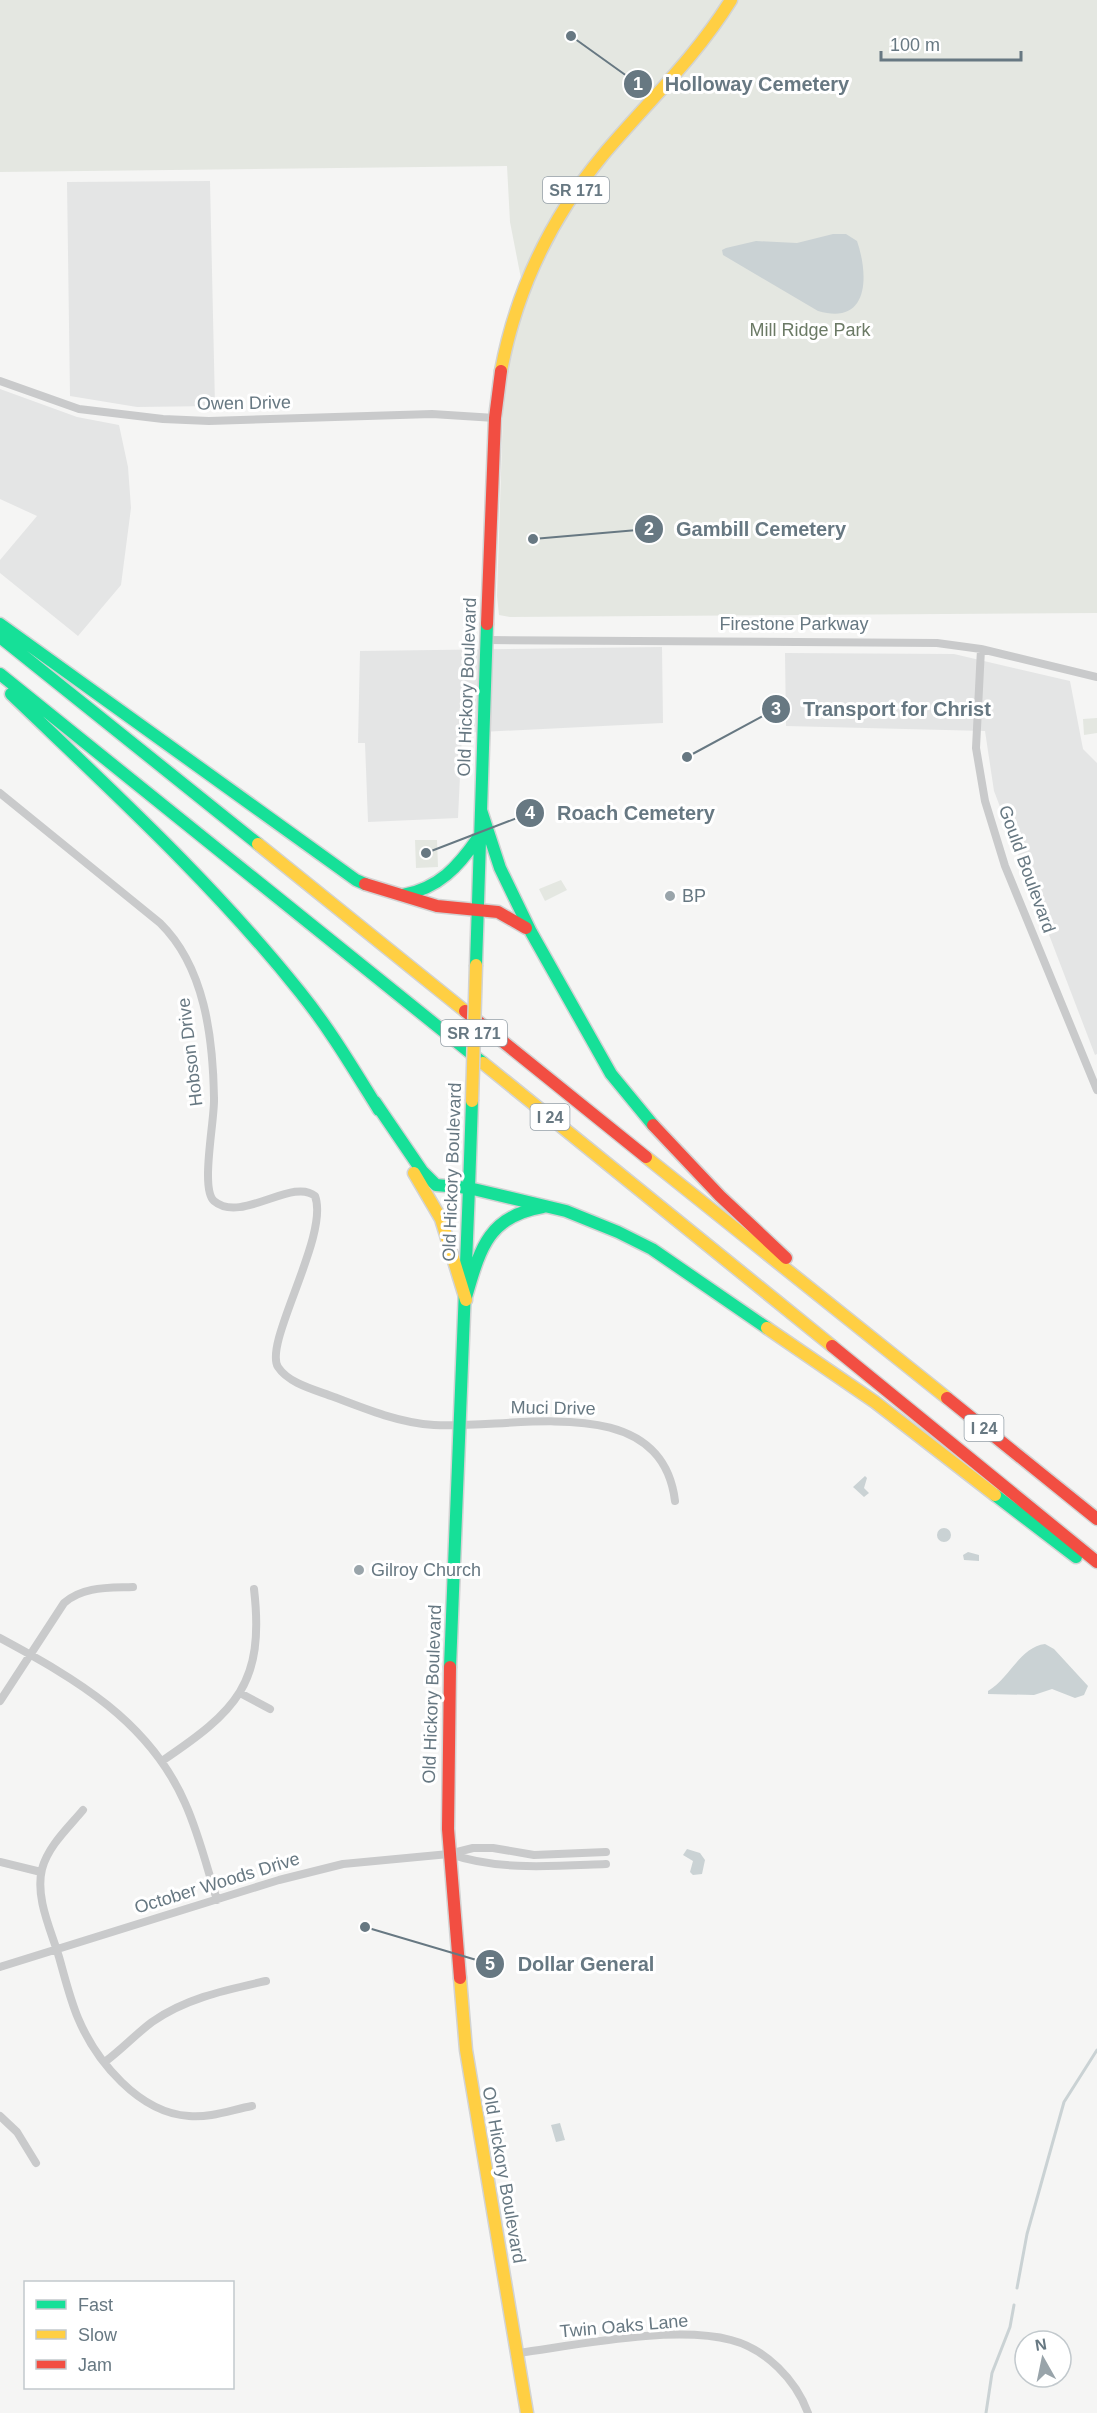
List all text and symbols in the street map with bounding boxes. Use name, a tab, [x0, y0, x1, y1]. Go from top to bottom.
scale bar	[881, 24, 1020, 62]
text: 100 m	[890, 35, 940, 55]
callout: Holloway Cemetery	[623, 65, 861, 103]
text: Holloway Cemetery	[665, 73, 850, 95]
text: 1	[633, 74, 643, 94]
road number: SR 171	[543, 177, 609, 203]
park label: Mill Ridge Park	[749, 320, 872, 340]
street label: Owen Drive	[197, 392, 291, 414]
callout: Gambill Cemetery	[634, 510, 858, 548]
text: Gambill Cemetery	[676, 518, 847, 540]
text: 2	[644, 519, 654, 539]
street label: Old Hickory Boulevard	[454, 597, 480, 777]
street label: Firestone Parkway	[719, 614, 869, 634]
callout: Transport for Christ	[761, 690, 1003, 728]
text: Transport for Christ	[803, 698, 991, 720]
text: 3	[771, 699, 781, 719]
callout: Roach Cemetery	[515, 794, 727, 832]
text: Roach Cemetery	[557, 802, 716, 824]
text: 4	[525, 803, 535, 823]
street label: Gould Boulevard	[995, 803, 1059, 935]
place label: BP	[682, 886, 706, 906]
marker: BP	[663, 889, 677, 903]
street label: Hobson Drive	[173, 997, 207, 1107]
road number: SR 171	[441, 1020, 507, 1046]
street label: Old Hickory Boulevard	[439, 1082, 465, 1262]
road number: I 24	[530, 1104, 570, 1130]
street label: Muci Drive	[510, 1397, 596, 1419]
road number: I 24	[964, 1415, 1004, 1441]
place label: Gilroy Church	[371, 1560, 481, 1580]
marker: Gilroy Church	[352, 1563, 366, 1577]
street label: Old Hickory Boulevard	[419, 1604, 445, 1784]
street label: October Woods Drive	[132, 1848, 302, 1918]
callout: Dollar General	[475, 1945, 666, 1983]
text: Dollar General	[518, 1953, 654, 1975]
text: 5	[485, 1954, 495, 1974]
street label: Old Hickory Boulevard	[479, 2085, 529, 2265]
legend	[24, 2281, 234, 2389]
text: Fast	[78, 2295, 113, 2315]
street label: Twin Oaks Lane	[559, 2310, 689, 2342]
text: Slow	[78, 2325, 118, 2345]
north arrow	[1013, 2329, 1073, 2389]
text: N	[1034, 2335, 1048, 2354]
text: Jam	[78, 2355, 112, 2375]

